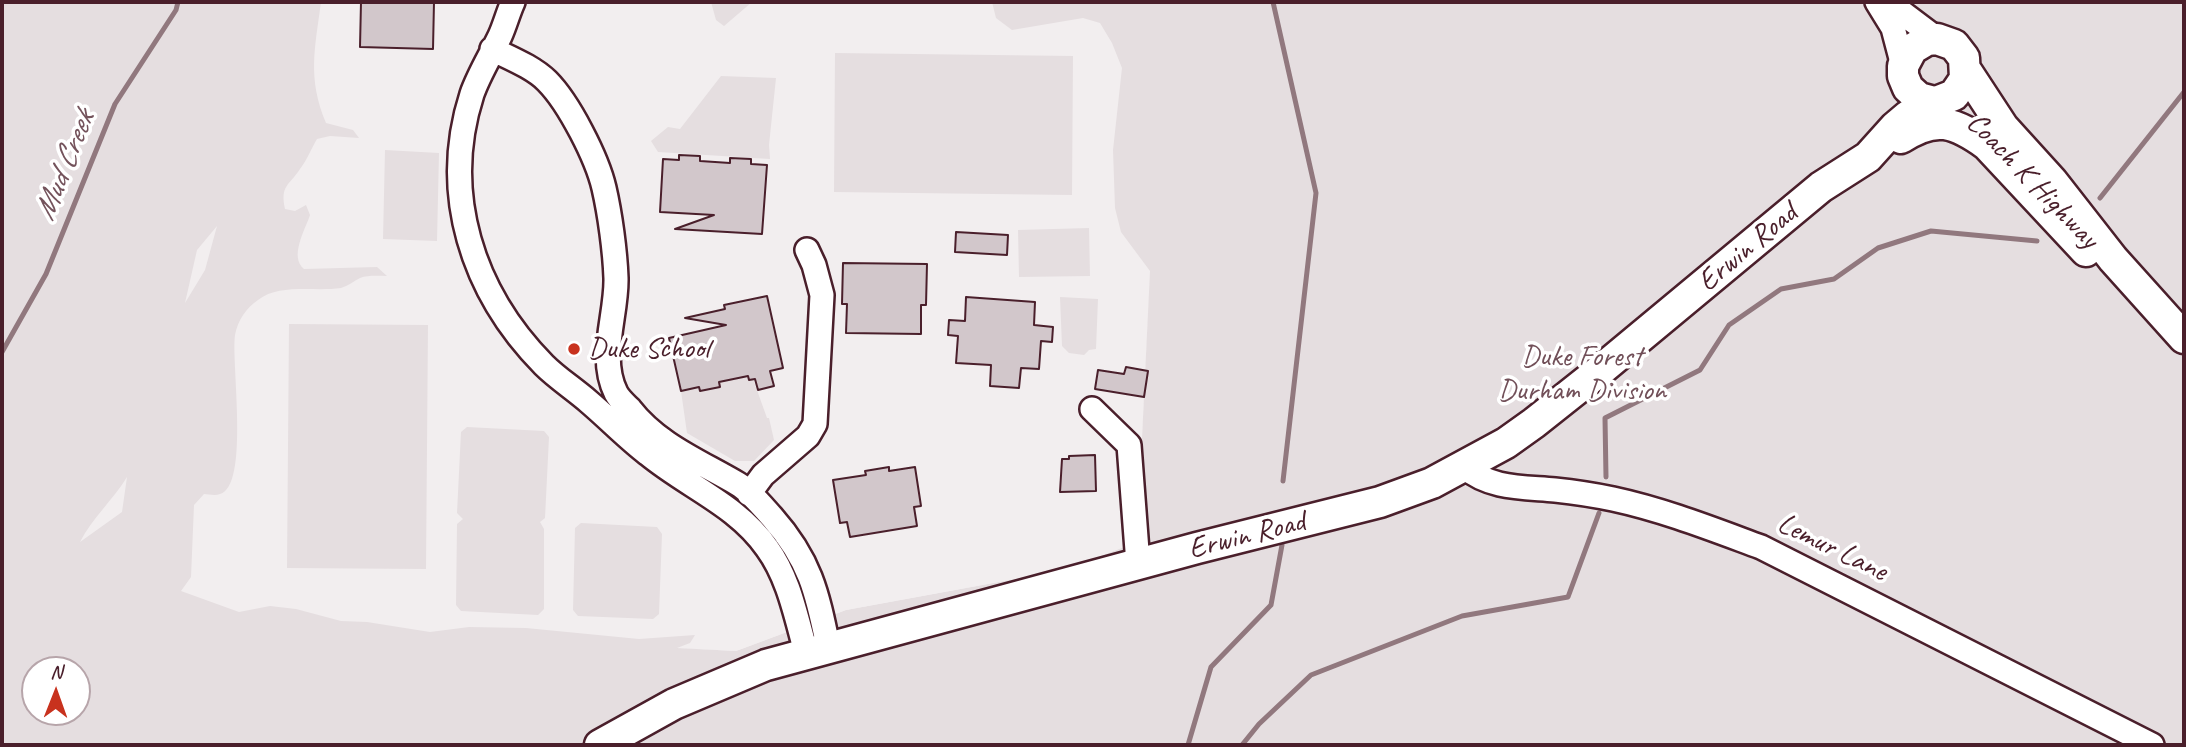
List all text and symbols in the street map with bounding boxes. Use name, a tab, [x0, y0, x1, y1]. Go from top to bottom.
street label: Coach K Highway	[1958, 105, 2106, 257]
water label: Mud Creek	[26, 106, 104, 226]
street label: Erwin Road	[1691, 196, 1805, 300]
place label: Duke School	[588, 331, 709, 367]
park label: Duke Forest Durham Division	[1498, 339, 1666, 410]
marker: Duke School	[566, 341, 582, 357]
street label: Erwin Road	[1185, 504, 1309, 568]
street label: Lemur Lane	[1771, 506, 1893, 590]
north arrow	[21, 656, 91, 726]
text: N	[50, 660, 62, 684]

